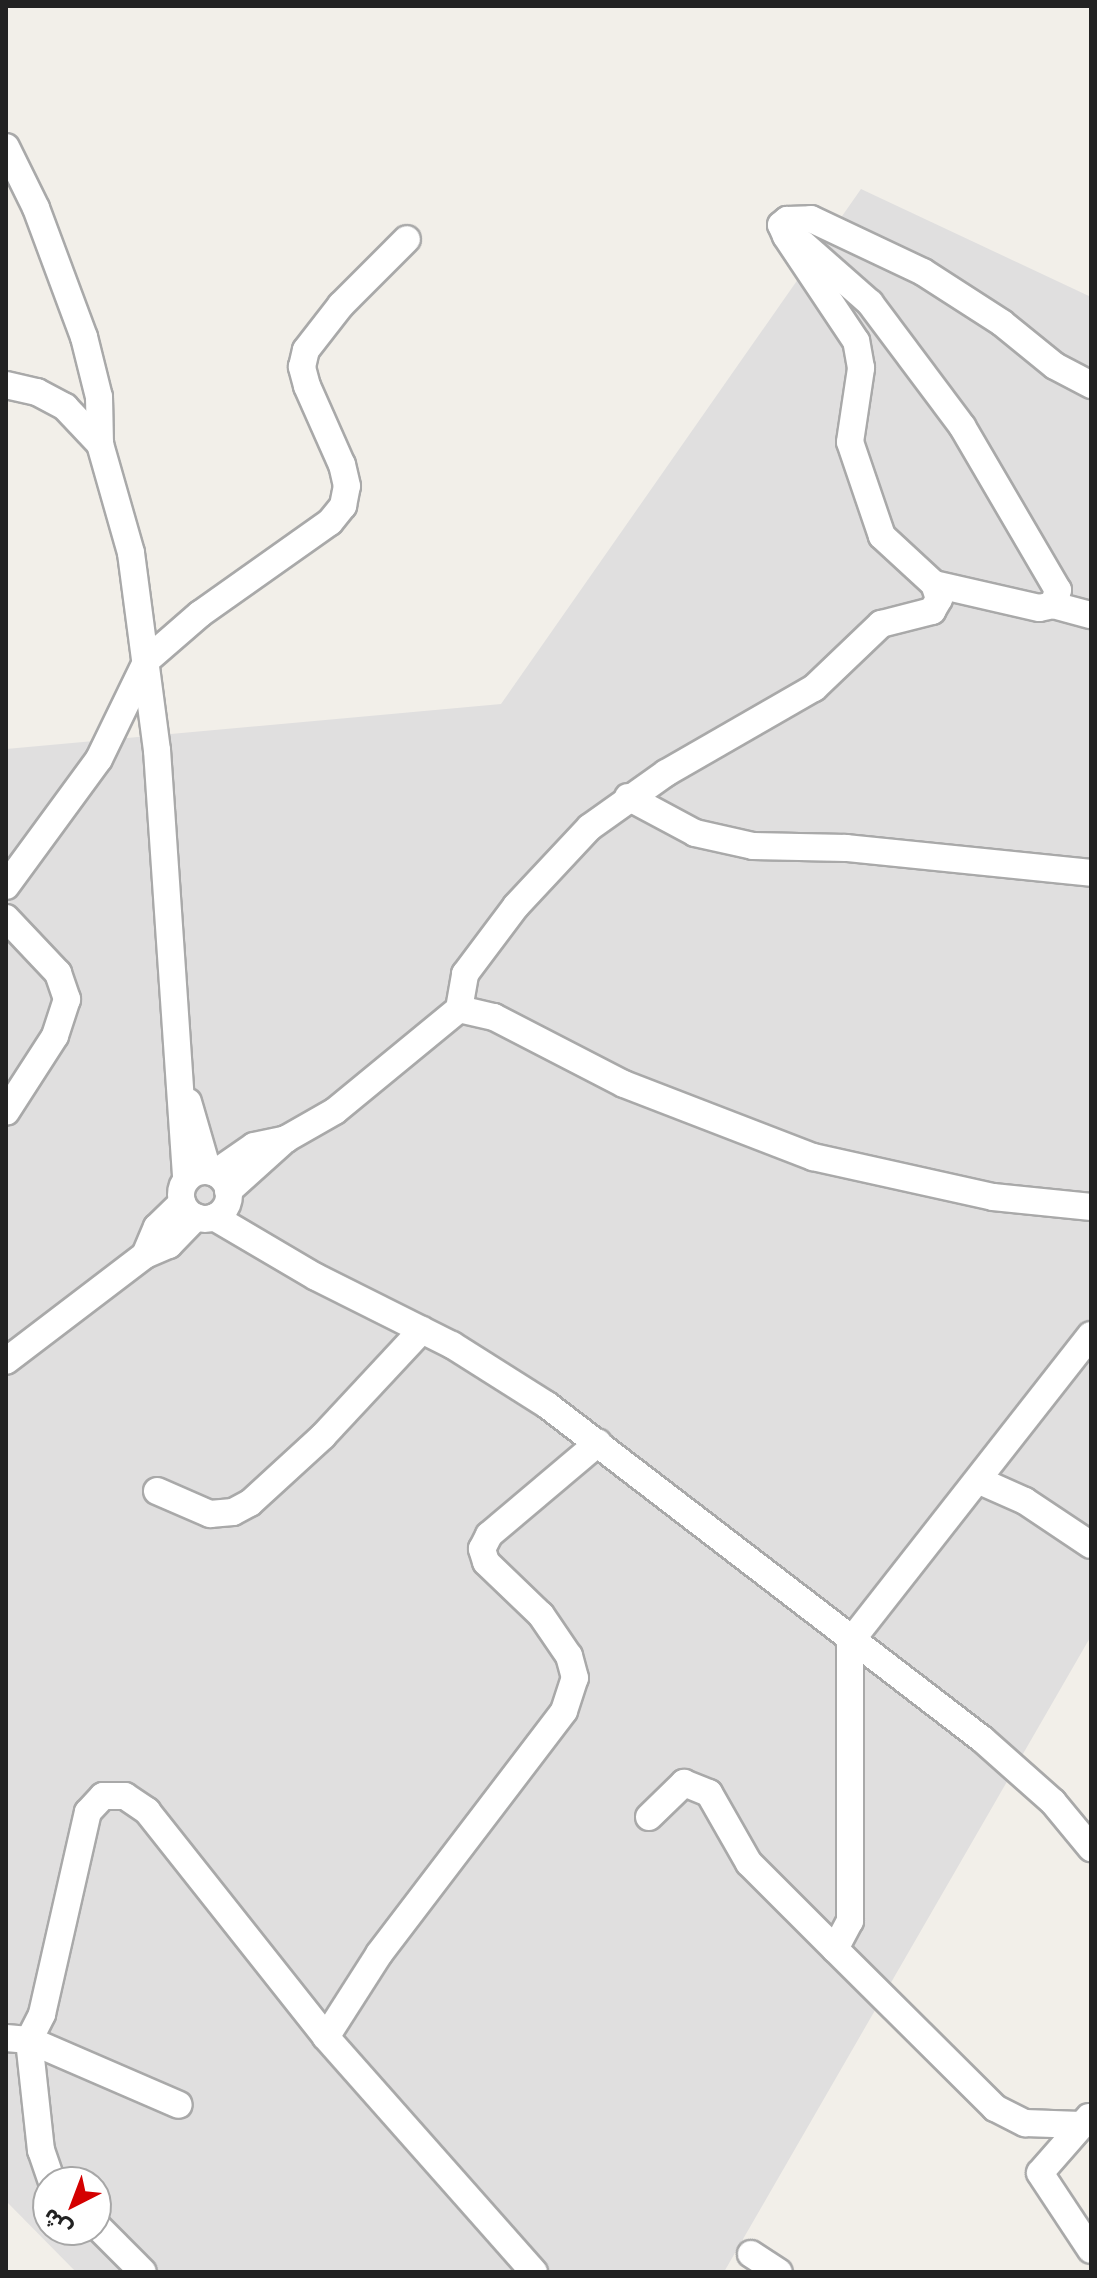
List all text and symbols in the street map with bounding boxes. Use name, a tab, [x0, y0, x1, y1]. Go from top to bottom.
north arrow	[32, 2166, 112, 2246]
text: ش	[37, 2203, 77, 2242]

